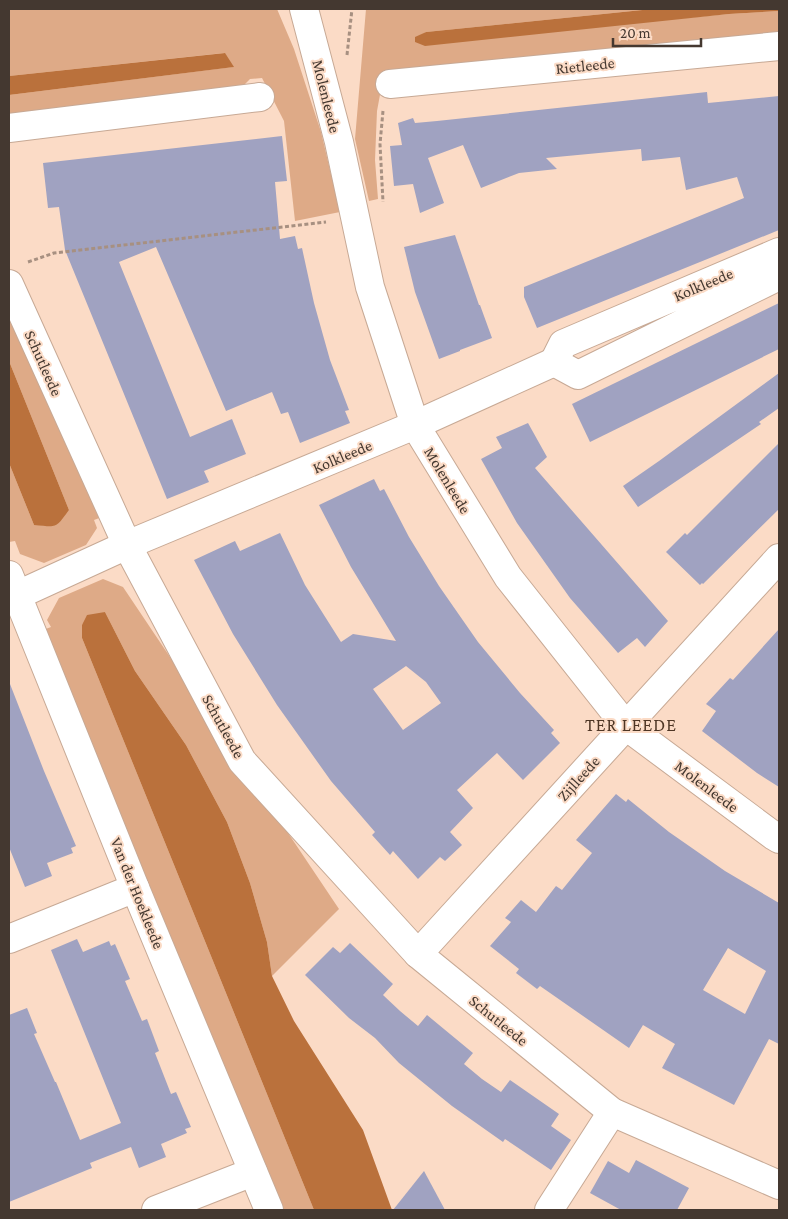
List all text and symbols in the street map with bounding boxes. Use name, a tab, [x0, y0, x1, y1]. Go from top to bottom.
scale bar	[613, 15, 700, 47]
text: 20 m	[620, 25, 651, 41]
street label: Rietleede	[555, 54, 615, 77]
street label: Molenleede	[309, 58, 344, 134]
street label: Kolkleede	[671, 264, 735, 304]
street label: Schutleede	[22, 328, 66, 399]
street label: Kolkleede	[310, 436, 374, 476]
street label: Molenleede	[421, 444, 474, 517]
street label: Schutleede	[199, 691, 248, 761]
district label: TER LEEDE	[585, 715, 677, 735]
street label: Zijlleede	[554, 752, 604, 805]
street label: Molenleede	[672, 757, 742, 816]
street label: Van der Hoekleede	[107, 835, 168, 951]
street label: Schutleede	[466, 992, 531, 1049]

